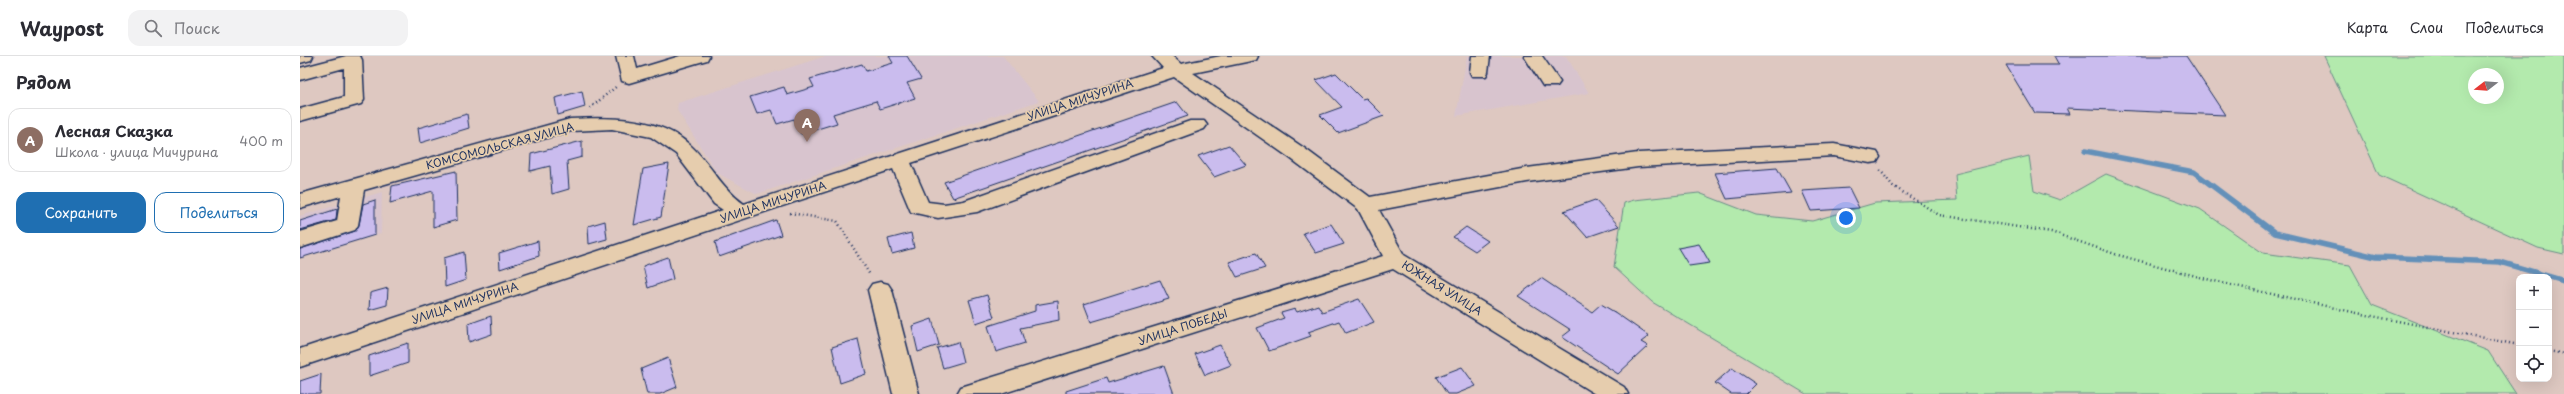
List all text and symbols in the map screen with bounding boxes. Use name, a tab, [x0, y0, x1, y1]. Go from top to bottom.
search box	[128, 10, 408, 46]
text: Waypost	[20, 14, 104, 42]
text: Поиск	[174, 16, 220, 39]
icon: search	[142, 17, 164, 39]
text: Карта	[2347, 17, 2388, 38]
text: Слои	[2410, 17, 2443, 38]
text: Поделиться	[2465, 17, 2544, 38]
north arrow	[2468, 68, 2504, 104]
text: Рядом	[16, 69, 71, 95]
street label: УЛИЦА МИЧУРИНА	[1025, 74, 1136, 125]
pin: A	[794, 109, 820, 142]
street label: КОМСОМОЛЬСКАЯ УЛИЦА	[424, 117, 576, 173]
text: Лесная Сказка	[55, 119, 173, 142]
text: A	[25, 131, 35, 150]
text: 400 m	[240, 131, 283, 150]
text: Школа · улица Мичурина	[55, 142, 218, 161]
street label: УЛИЦА МИЧУРИНА	[718, 176, 829, 227]
button: Сохранить	[16, 192, 146, 233]
button: Поделиться	[154, 192, 284, 233]
your location	[1836, 208, 1856, 228]
street label: ЮЖНАЯ УЛИЦА	[1399, 256, 1486, 319]
map controls	[2516, 274, 2552, 382]
button: +	[2516, 274, 2552, 310]
street label: УЛИЦА МИЧУРИНА	[410, 277, 521, 328]
street label: УЛИЦА ПОБЕДЫ	[1136, 304, 1230, 349]
button: −	[2516, 310, 2552, 346]
button: locate	[2516, 346, 2552, 382]

